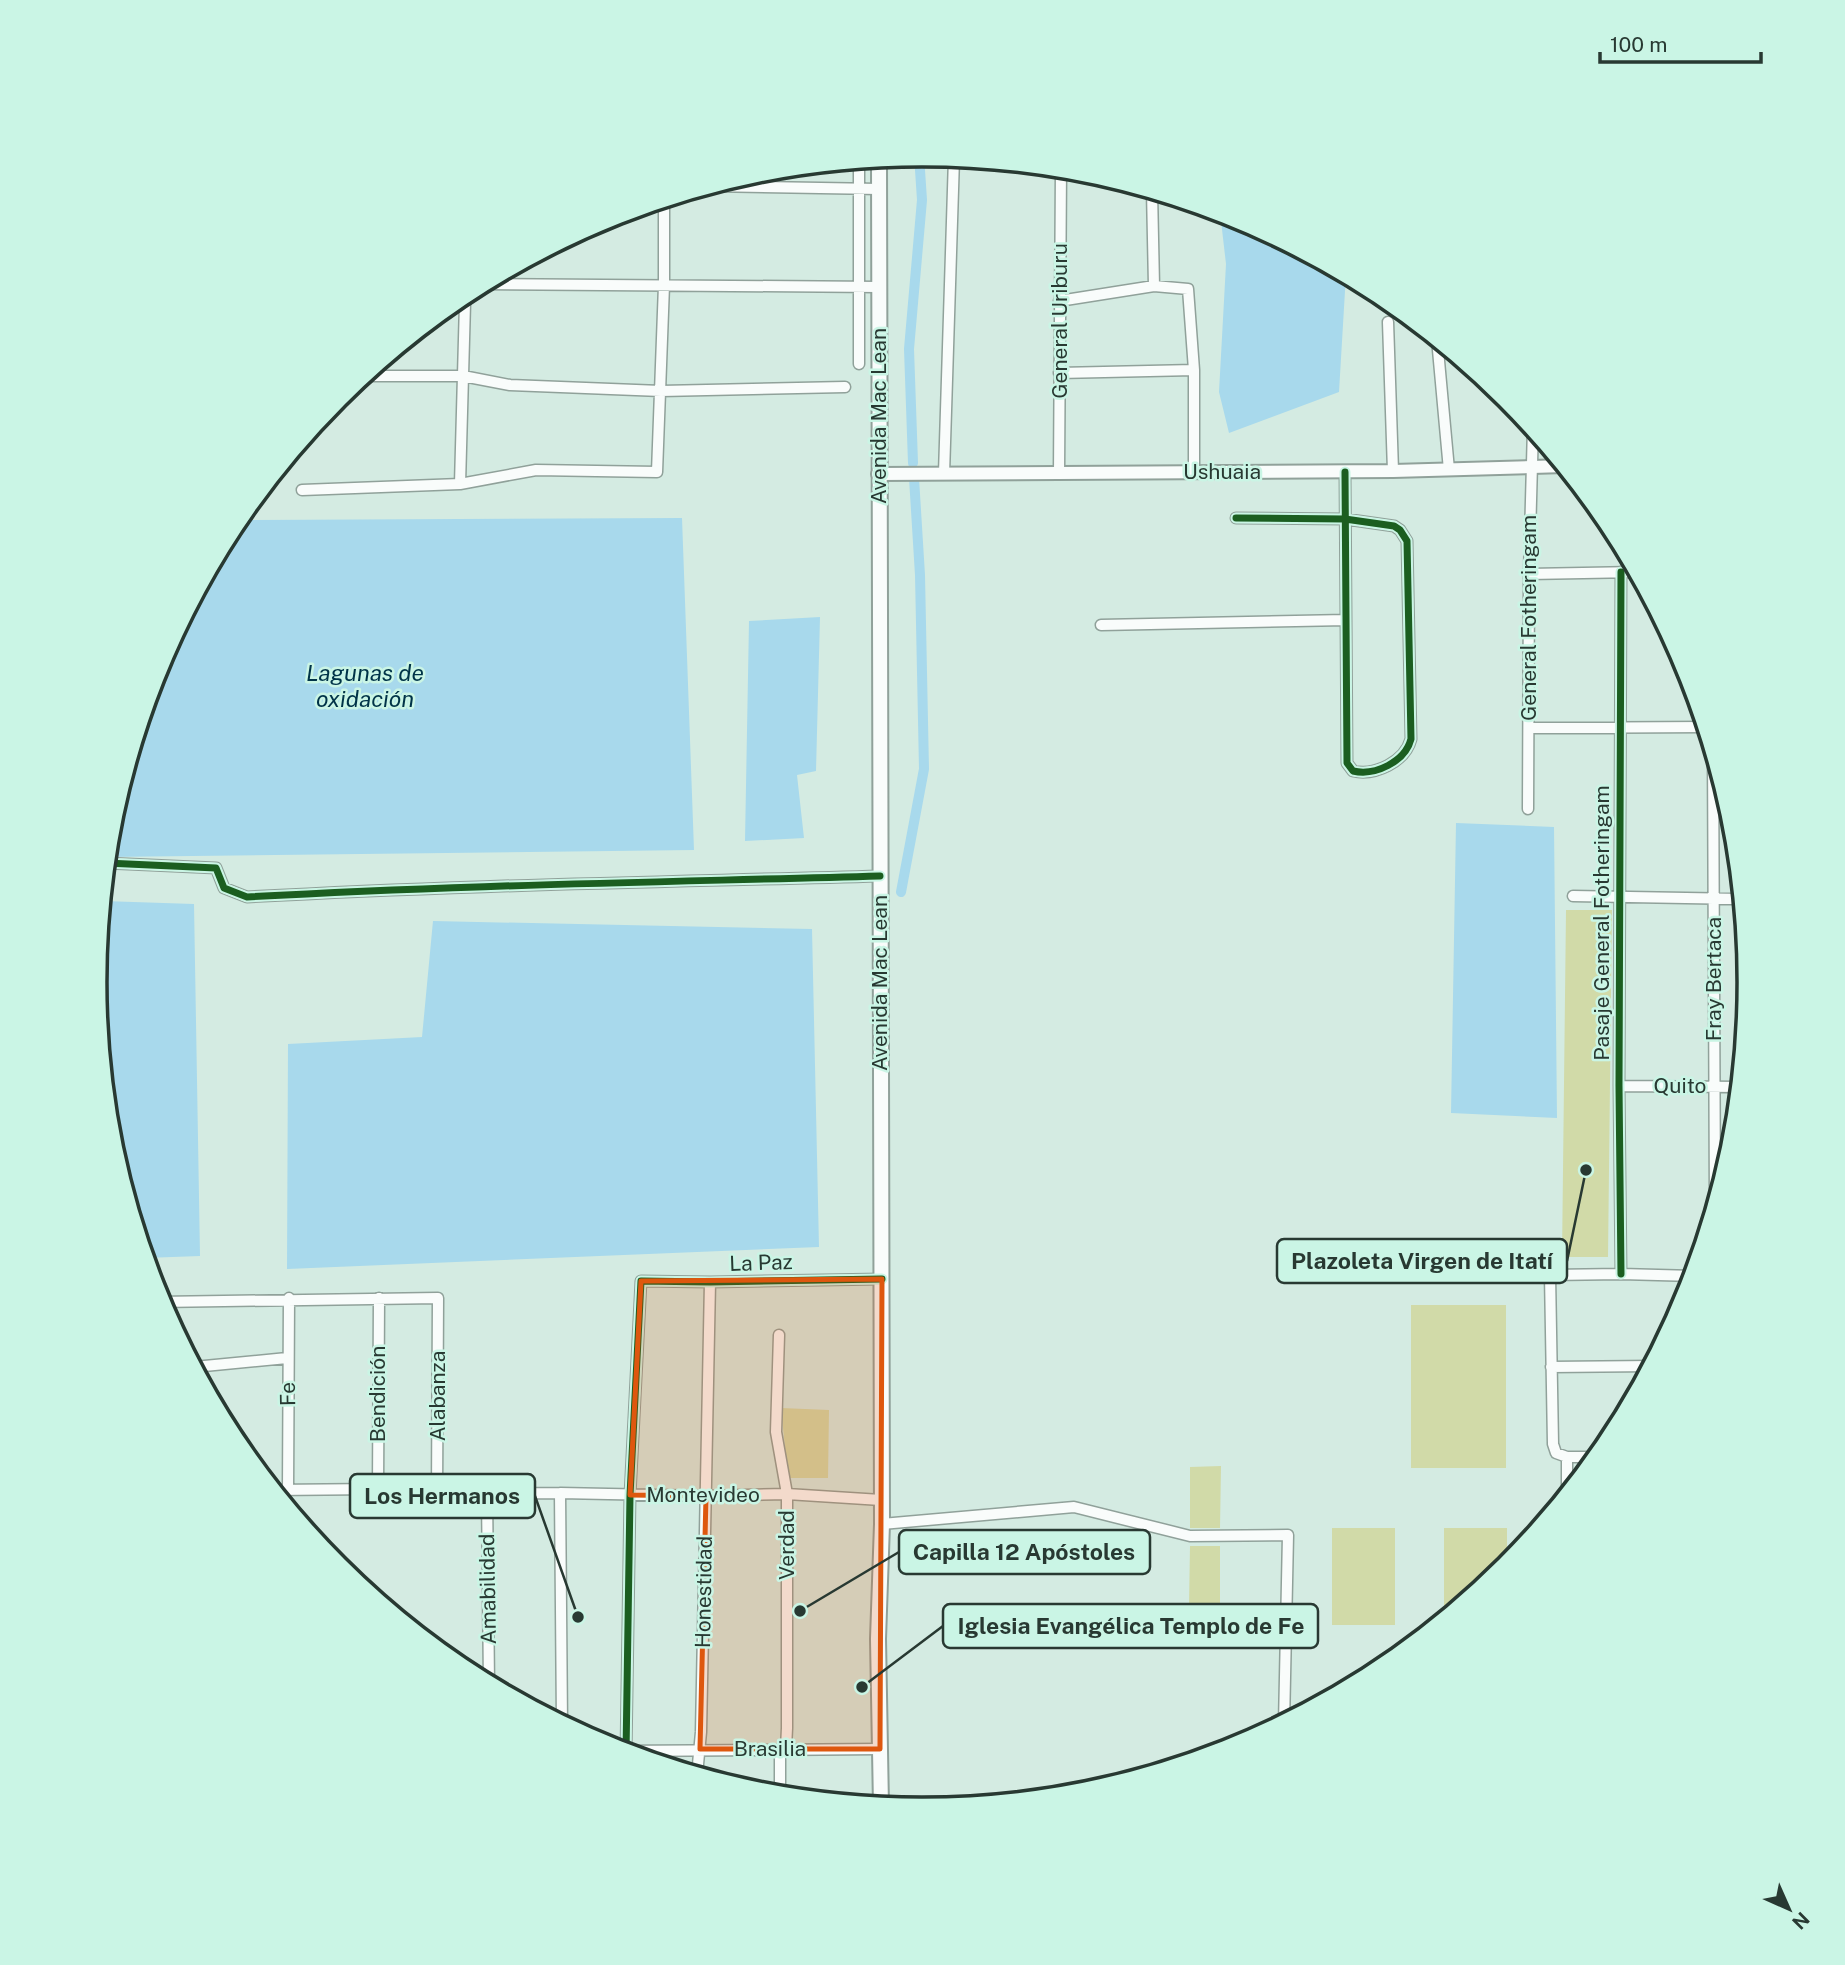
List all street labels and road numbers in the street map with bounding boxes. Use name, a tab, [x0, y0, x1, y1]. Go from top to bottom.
street label: General Uriburu	[1047, 243, 1072, 399]
street label: Avenida Mac Lean	[866, 328, 891, 504]
street label: Ushuaia	[1183, 459, 1261, 484]
street label: General Fotheringam	[1516, 515, 1541, 721]
street label: Pasaje General Fotheringam	[1589, 785, 1614, 1061]
street label: Avenida Mac Lean	[867, 895, 892, 1071]
street label: Fray Bertaca	[1701, 917, 1726, 1041]
street label: Quito	[1654, 1073, 1707, 1098]
street label: La Paz	[729, 1249, 793, 1276]
street label: Bendición	[365, 1346, 390, 1442]
street label: Alabanza	[425, 1351, 450, 1441]
street label: Fe	[275, 1382, 300, 1406]
street label: Montevideo	[646, 1482, 760, 1507]
street label: Verdad	[774, 1510, 799, 1580]
street label: Amabilidad	[474, 1533, 501, 1645]
street label: Honestidad	[690, 1536, 717, 1648]
street label: Brasilia	[734, 1736, 806, 1761]

